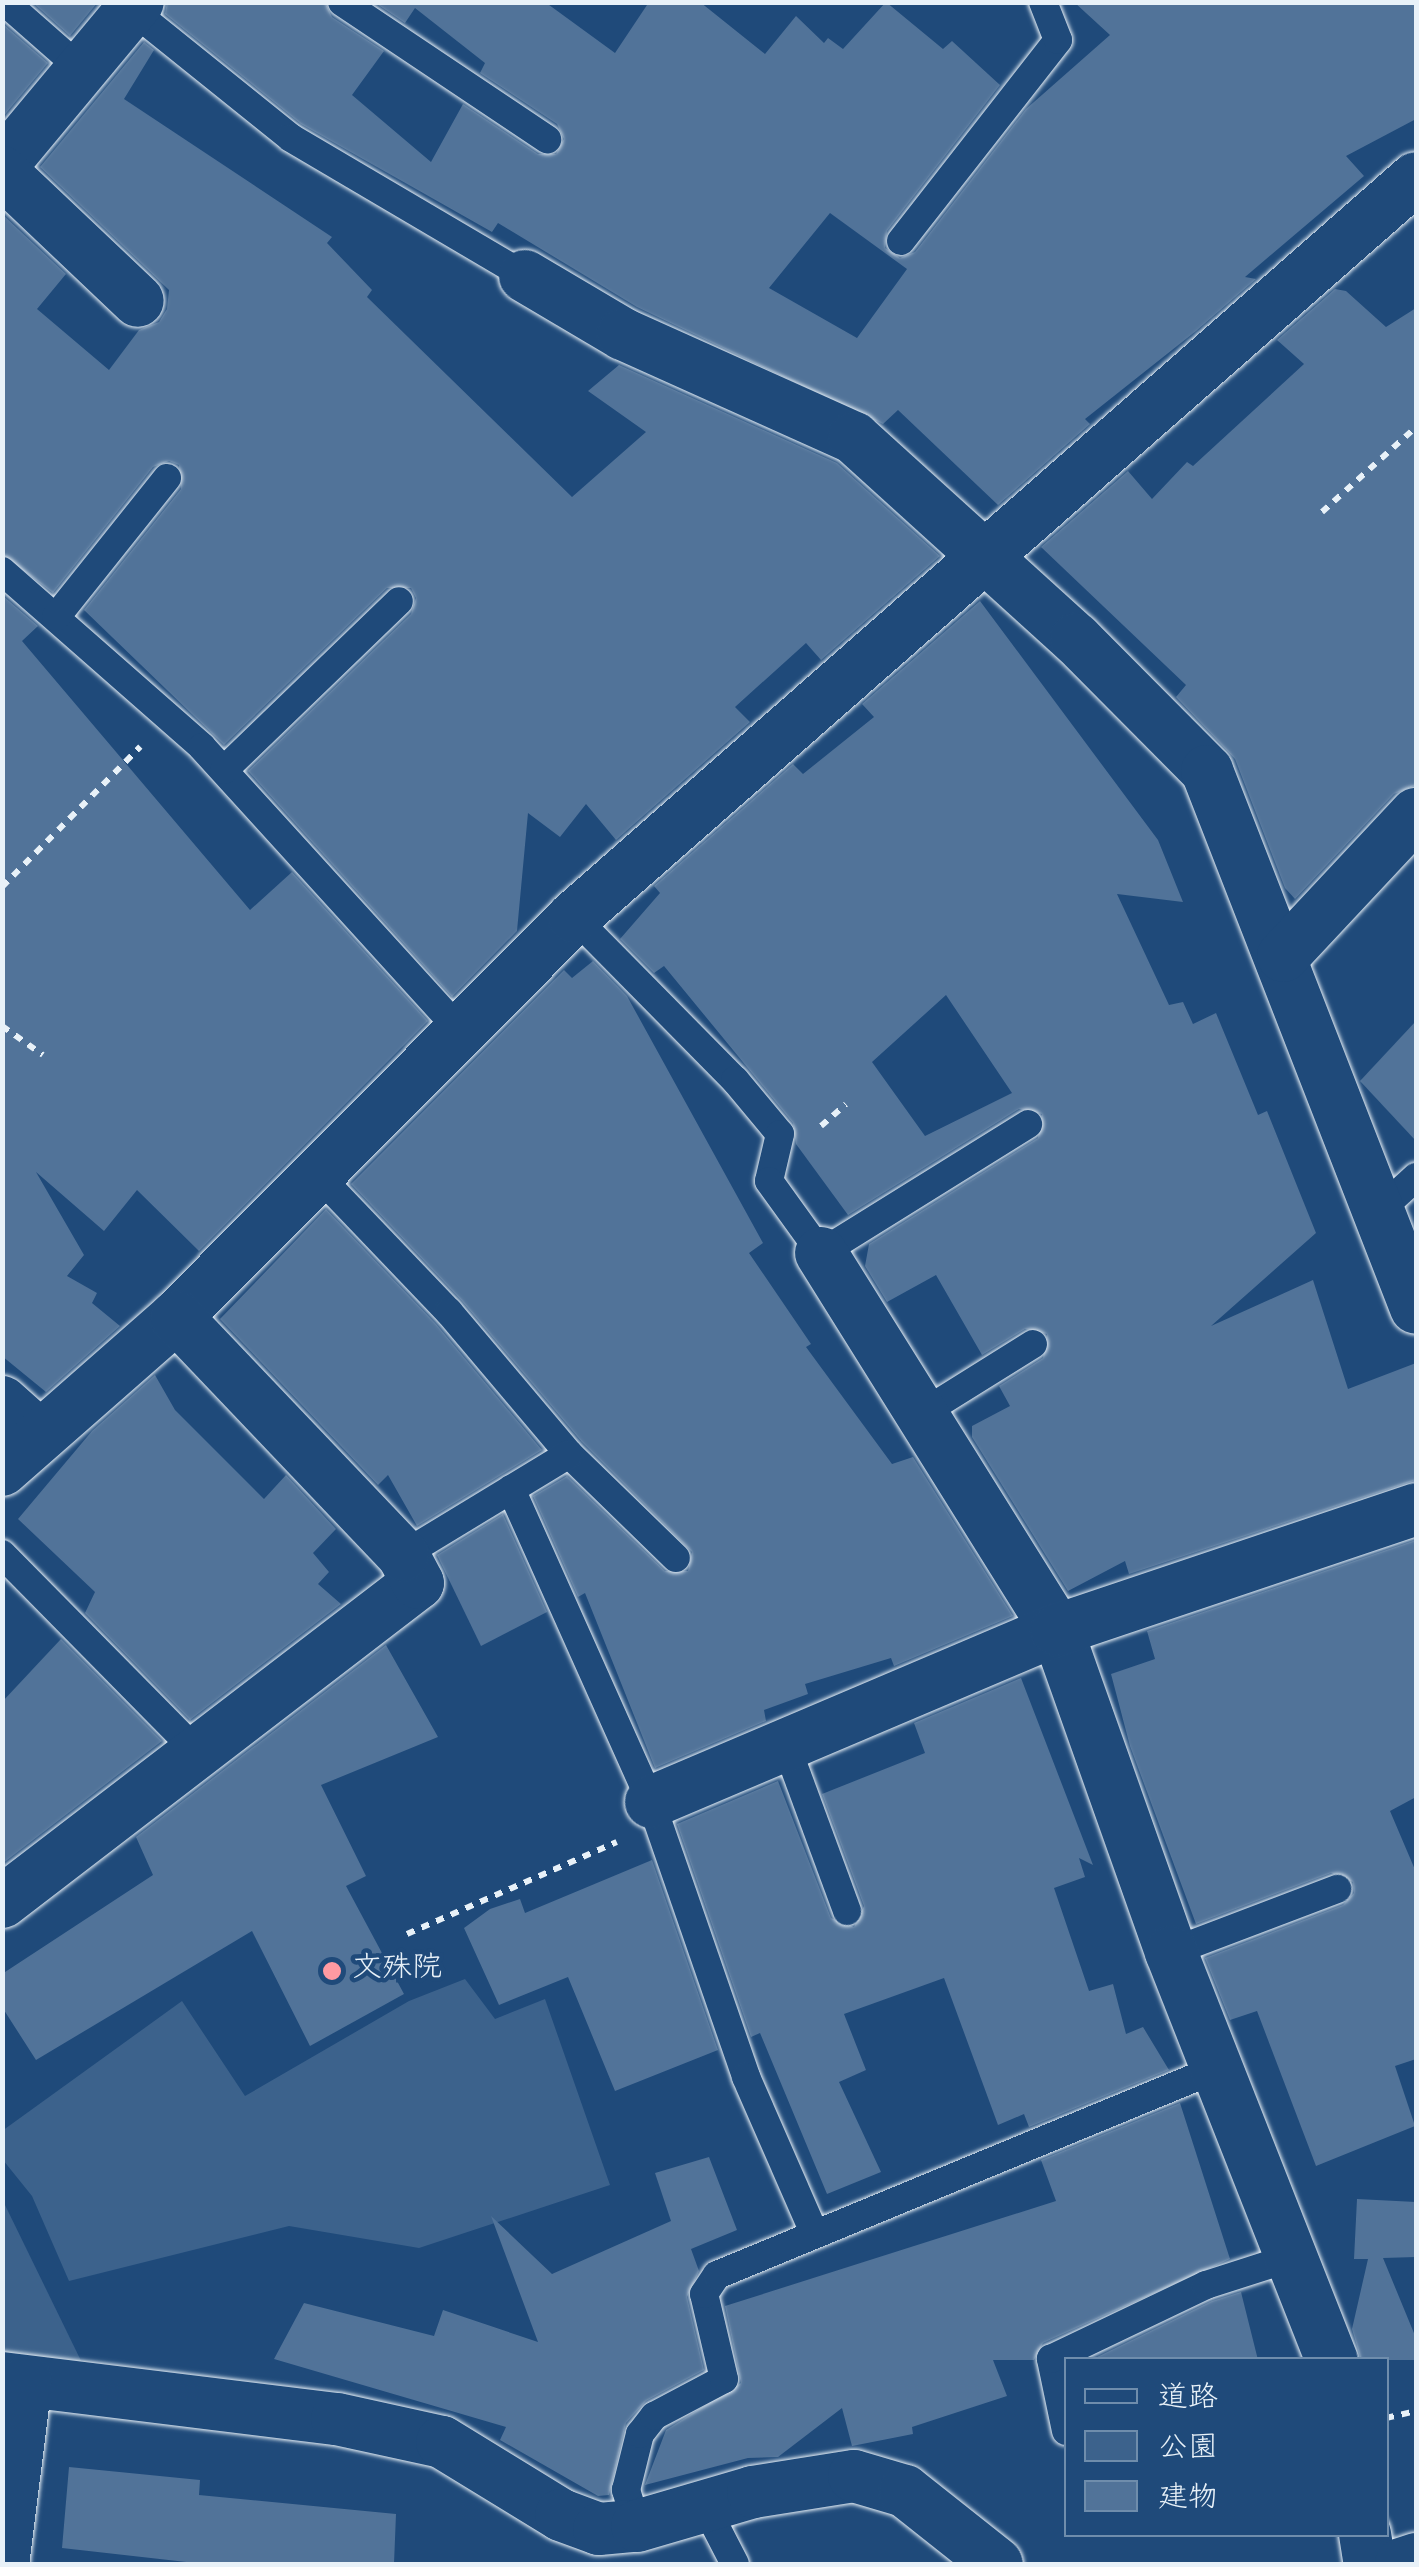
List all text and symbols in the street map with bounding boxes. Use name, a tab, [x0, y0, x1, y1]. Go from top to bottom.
place label: 文殊院	[352, 1953, 442, 1989]
marker: 文殊院	[321, 1960, 343, 1982]
legend	[1064, 2357, 1389, 2537]
text: 道路	[1158, 2379, 1218, 2422]
text: 公園	[1158, 2429, 1218, 2472]
text: 建物	[1158, 2479, 1218, 2522]

